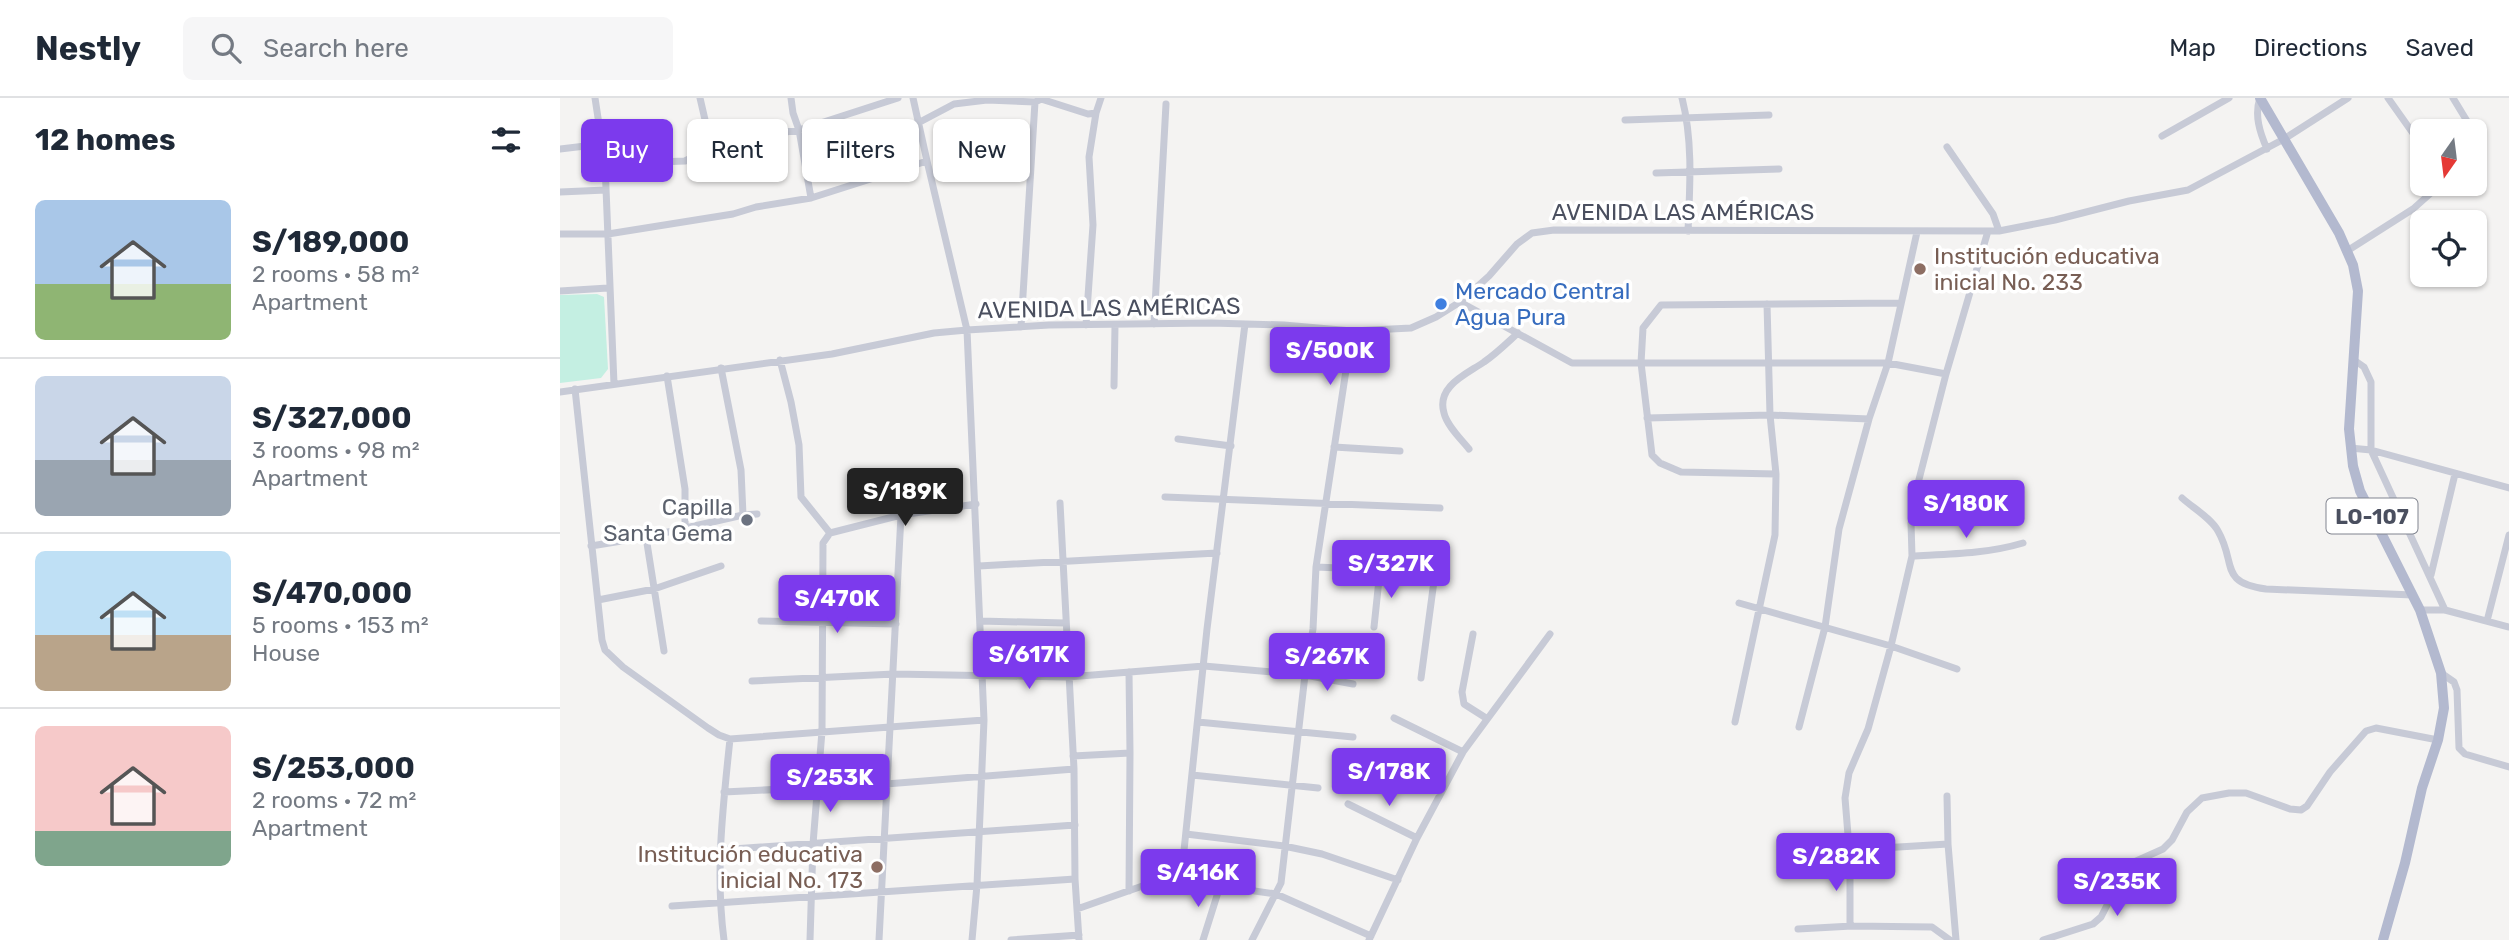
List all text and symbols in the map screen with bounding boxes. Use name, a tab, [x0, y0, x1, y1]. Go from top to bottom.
search box	[183, 17, 673, 80]
text: Nestly	[35, 29, 141, 68]
icon: search	[207, 29, 245, 67]
text: Search here	[263, 33, 409, 64]
text: Map	[2169, 34, 2216, 62]
text: Directions	[2254, 34, 2367, 62]
text: Saved	[2405, 34, 2474, 62]
chip: Buy	[581, 119, 673, 182]
chip: Rent	[687, 119, 788, 182]
chip: Filters	[802, 119, 919, 182]
chip: New	[933, 119, 1030, 182]
north arrow	[2410, 119, 2487, 196]
map controls	[2410, 119, 2487, 287]
icon: filters	[487, 121, 525, 159]
text: 12 homes	[35, 122, 176, 158]
street label: AVENIDA LAS AMÉRICAS	[1552, 198, 1814, 226]
button: locate	[2410, 210, 2487, 287]
text: S/189,000	[252, 224, 409, 260]
icon: home	[91, 228, 175, 312]
place label: Institución educativa inicial No. 233	[1934, 242, 2160, 296]
text: 2 rooms · 58 m²	[252, 260, 419, 288]
marker: Institución educativa inicial No. 233	[1912, 261, 1928, 277]
place label: Mercado Central Agua Pura	[1455, 277, 1630, 331]
text: Apartment	[252, 288, 368, 316]
street label: AVENIDA LAS AMÉRICAS	[977, 292, 1241, 324]
marker: Mercado Central Agua Pura	[1433, 296, 1449, 312]
pin: S/500K	[1273, 328, 1387, 387]
text: S/500K	[1286, 336, 1374, 364]
text: S/327,000	[252, 400, 412, 436]
icon: home	[91, 404, 175, 488]
text: 3 rooms · 98 m²	[252, 436, 420, 464]
text: Apartment	[252, 464, 368, 492]
pin: S/189K	[848, 468, 962, 528]
text: S/189K	[863, 477, 947, 505]
pin: S/180K	[1909, 480, 2023, 540]
text: S/180K	[1924, 489, 2008, 517]
place label: Capilla Santa Gema	[603, 493, 733, 547]
road number: LO-107	[2326, 498, 2417, 534]
marker: Capilla Santa Gema	[739, 512, 755, 528]
pin: S/327K	[1334, 540, 1448, 600]
text: S/327K	[1348, 549, 1434, 577]
text: S/470,000	[252, 575, 412, 611]
pin: S/470K	[780, 575, 894, 635]
icon: home	[91, 579, 175, 663]
text: S/470K	[794, 584, 880, 612]
text: 5 rooms · 153 m²	[252, 611, 429, 639]
pin: S/617K	[972, 632, 1086, 691]
pin: S/267K	[1270, 634, 1384, 693]
text: House	[252, 639, 320, 667]
text: S/617K	[989, 640, 1069, 668]
text: S/267K	[1285, 642, 1369, 670]
pin: S/178K	[1332, 748, 1446, 808]
text: S/253,000	[252, 750, 415, 786]
icon: home	[91, 754, 175, 838]
pin: S/253K	[773, 754, 887, 814]
text: S/178K	[1348, 757, 1430, 785]
text: S/253K	[787, 763, 873, 791]
text: 2 rooms · 72 m²	[252, 786, 416, 814]
text: Apartment	[252, 814, 368, 842]
pin: S/282K	[1779, 834, 1893, 893]
place label: Institución educativa inicial No. 173	[637, 840, 863, 894]
text: S/282K	[1792, 842, 1880, 870]
pin: S/416K	[1141, 850, 1255, 909]
text: S/416K	[1157, 858, 1239, 886]
pin: S/235K	[2060, 858, 2174, 918]
marker: Institución educativa inicial No. 173	[869, 859, 885, 875]
text: S/235K	[2074, 867, 2160, 895]

